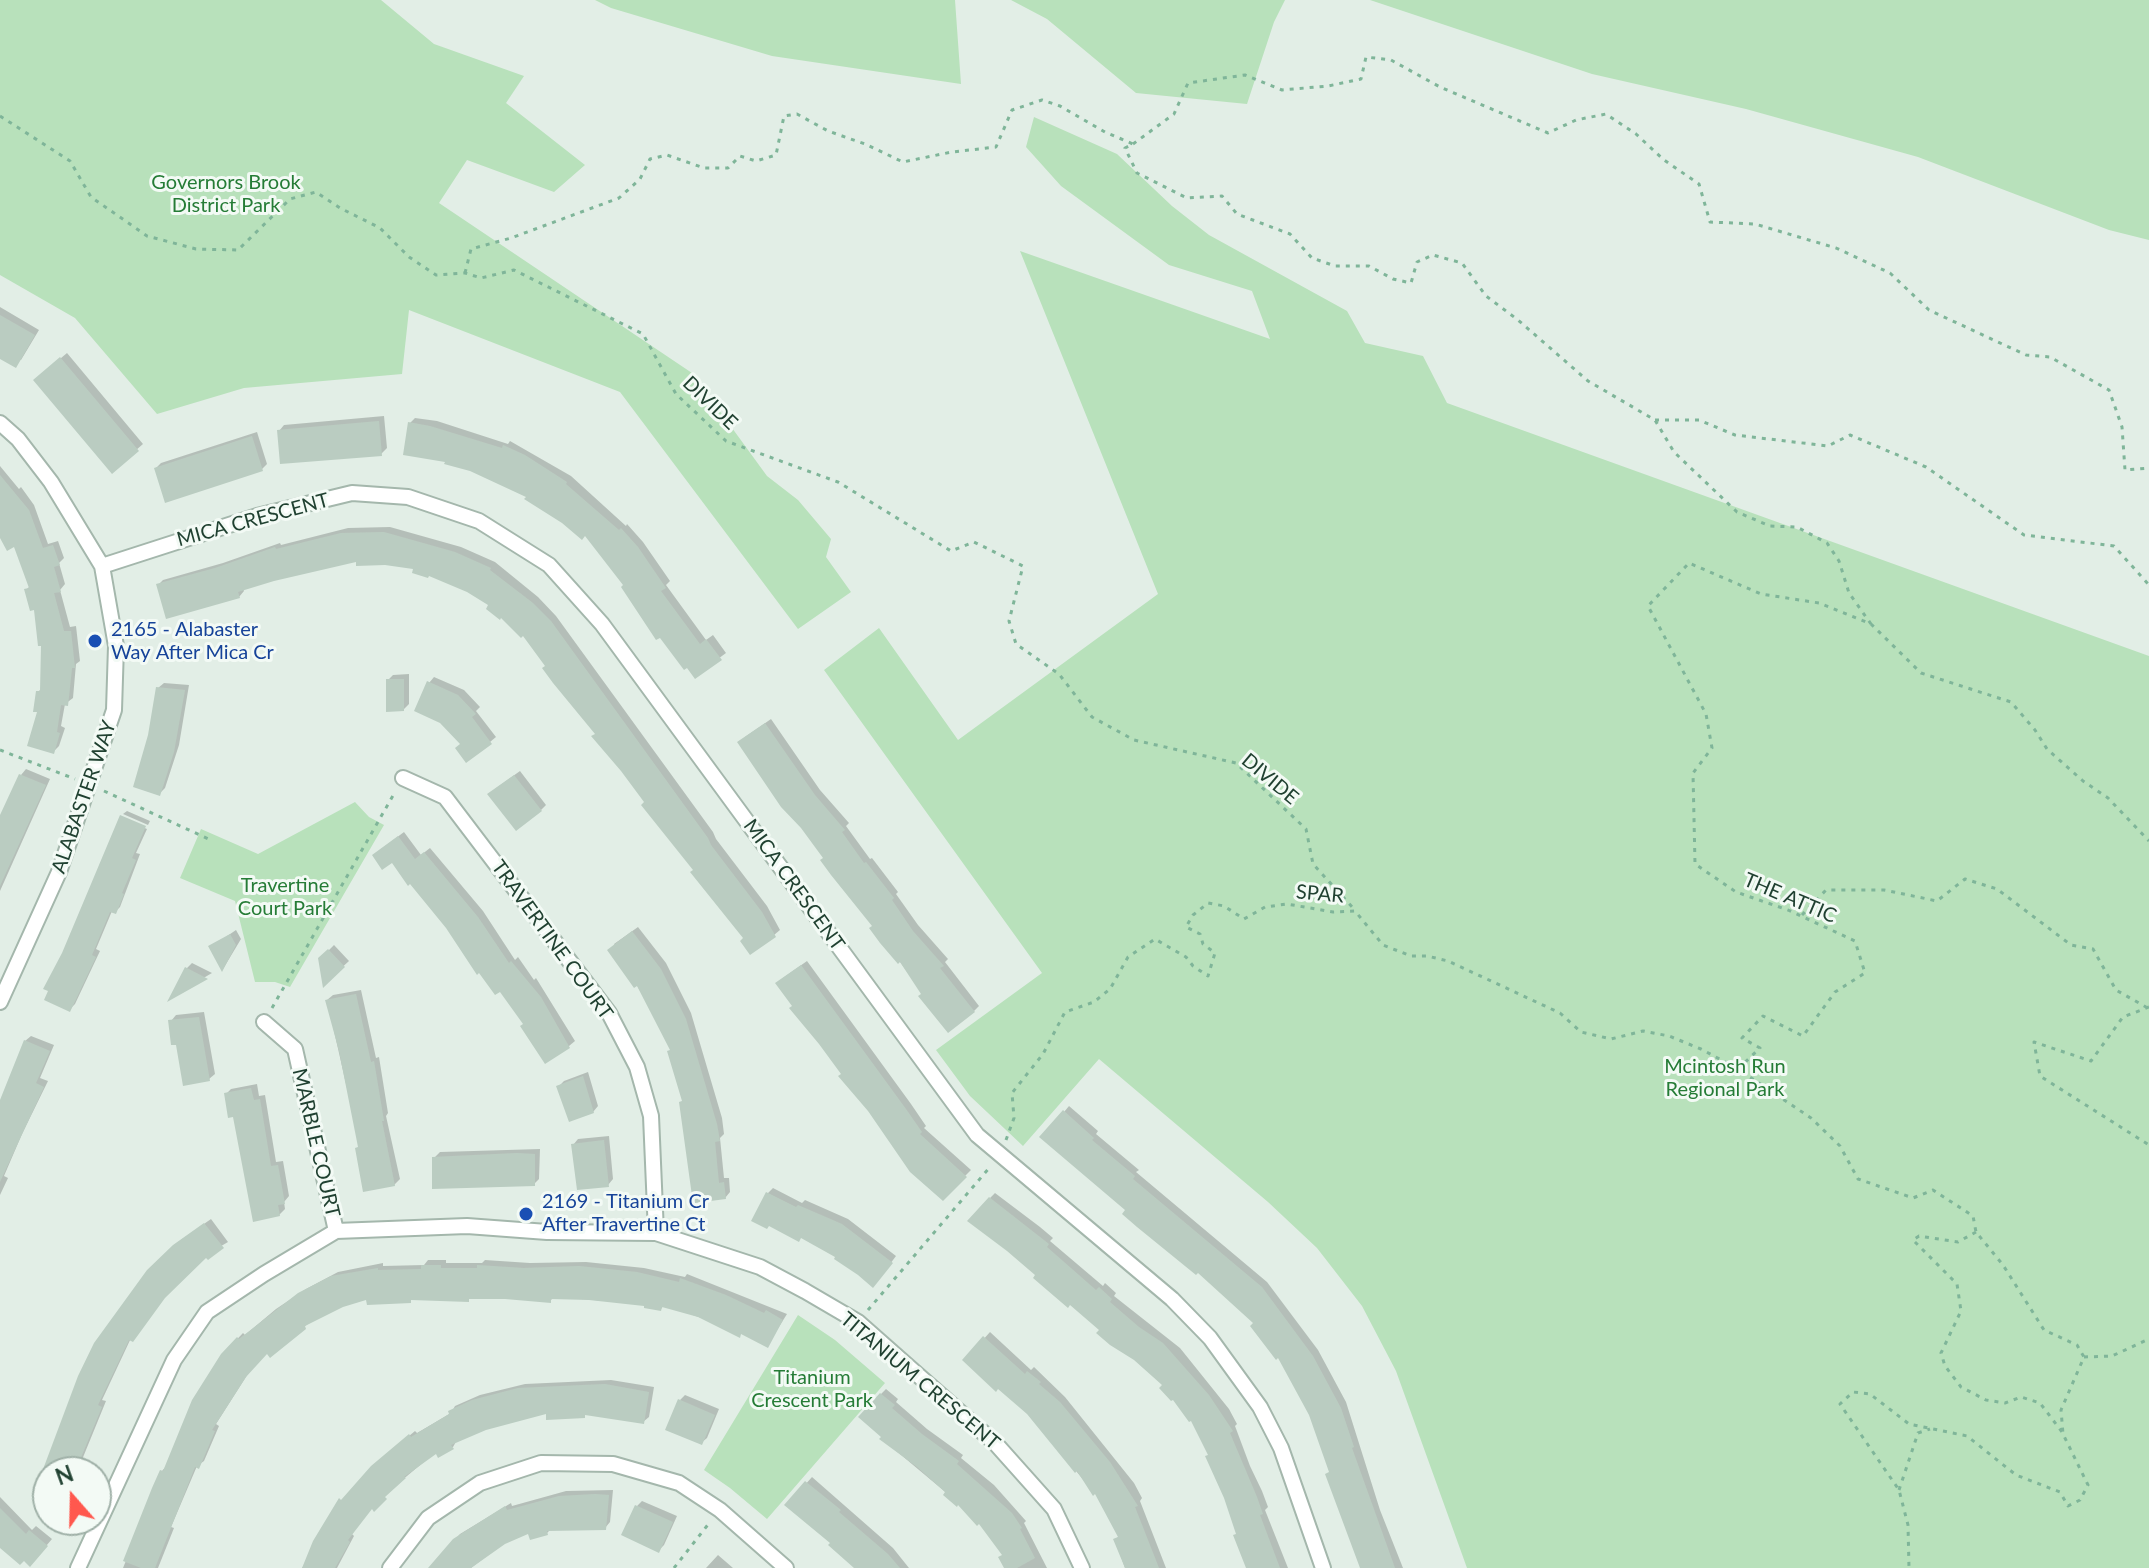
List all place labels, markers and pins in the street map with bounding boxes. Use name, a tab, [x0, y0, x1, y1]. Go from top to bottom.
place label: 2165 - Alabaster Way After Mica Cr	[111, 618, 274, 665]
marker: 2165 - Alabaster Way After Mica Cr	[86, 632, 104, 650]
place label: 2169 - Titanium Cr After Travertine Ct	[542, 1190, 709, 1237]
marker: 2169 - Titanium Cr After Travertine Ct	[517, 1205, 535, 1223]

